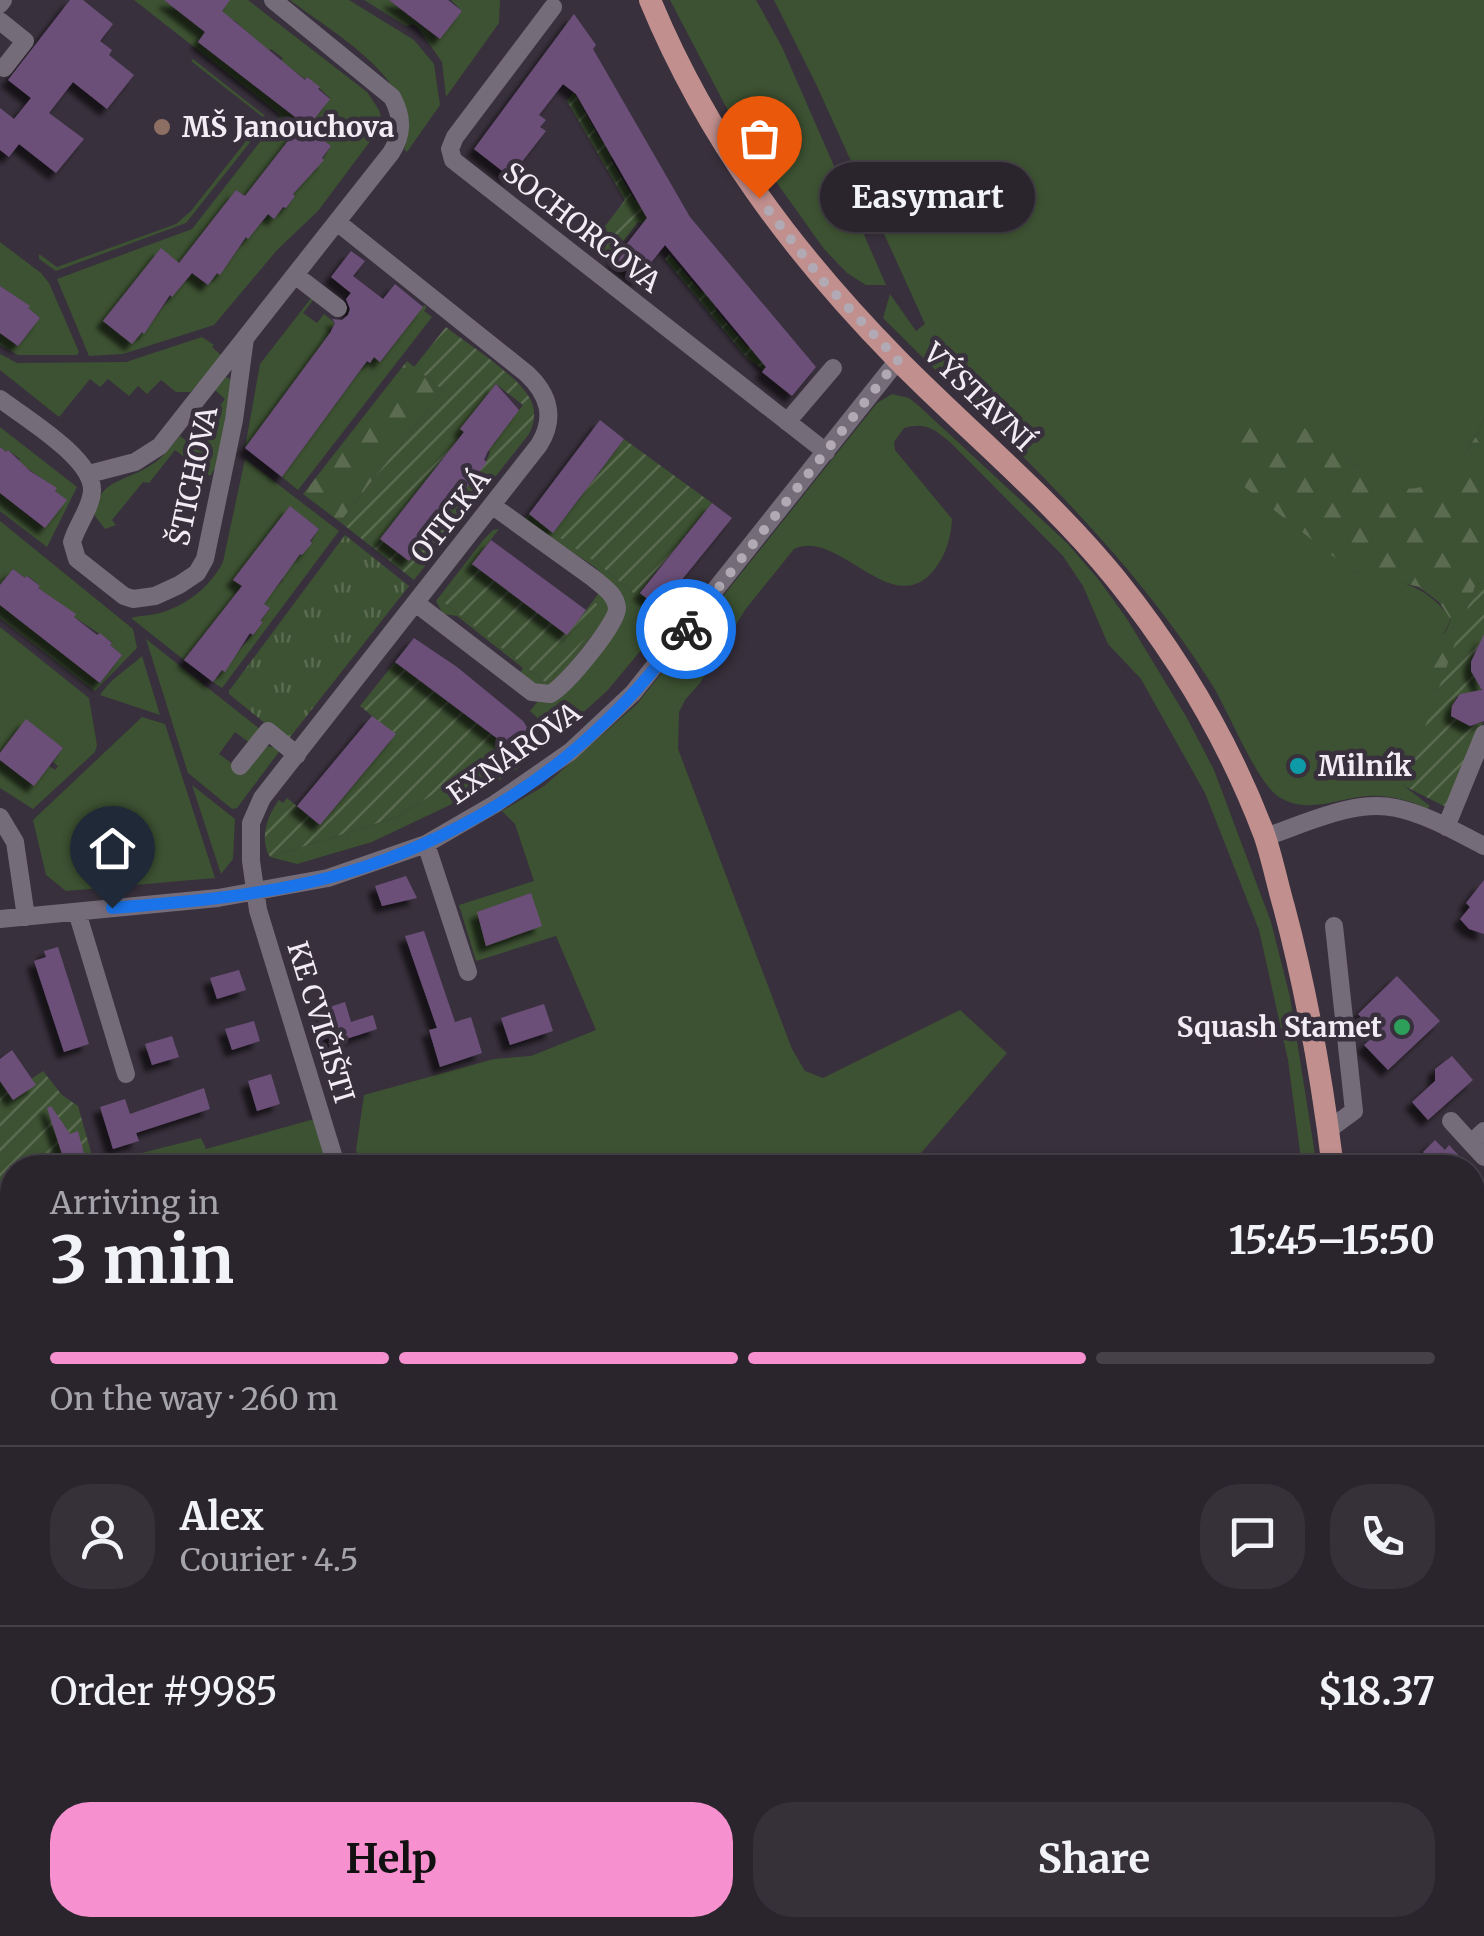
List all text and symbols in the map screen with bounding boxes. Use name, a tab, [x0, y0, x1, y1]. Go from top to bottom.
pin	[717, 96, 802, 199]
place label: MŠ Janouchova	[182, 109, 395, 145]
icon: bag	[732, 111, 787, 166]
marker: MŠ Janouchova	[151, 116, 173, 138]
street label: SOCHORCOVA	[496, 154, 668, 300]
callout: Easymart	[819, 163, 1034, 233]
text: Easymart	[851, 177, 1004, 217]
street label: VÝSTAVNÍ	[915, 334, 1042, 459]
street label: ŠTICHOVA	[161, 403, 225, 549]
street label: OTICKÁ	[402, 462, 498, 570]
courier	[636, 579, 736, 679]
icon: bike	[659, 602, 714, 657]
street label: EXNÁROVA	[440, 694, 588, 812]
place label: Milník	[1318, 748, 1413, 784]
marker: Milník	[1287, 755, 1309, 777]
pin	[70, 806, 155, 909]
icon: home	[85, 821, 140, 876]
street label: KE CVIČIŠTI	[279, 937, 363, 1107]
place label: Squash Stamet	[1177, 1009, 1382, 1045]
marker: Squash Stamet	[1391, 1016, 1413, 1038]
text: Arriving in	[50, 1183, 219, 1223]
text: 15:45–15:50	[1229, 1217, 1435, 1264]
text: 3 min	[50, 1219, 234, 1301]
text: On the way · 260 m	[50, 1379, 338, 1419]
button: person	[50, 1484, 155, 1589]
button: chat	[1200, 1484, 1305, 1589]
button: phone	[1330, 1484, 1435, 1589]
text: Alex	[180, 1493, 264, 1540]
text: Courier · 4.5	[180, 1540, 358, 1580]
text: Order #9985	[50, 1668, 278, 1715]
text: $18.37	[1318, 1668, 1435, 1715]
button: Help	[50, 1802, 733, 1917]
button: Share	[753, 1802, 1435, 1917]

